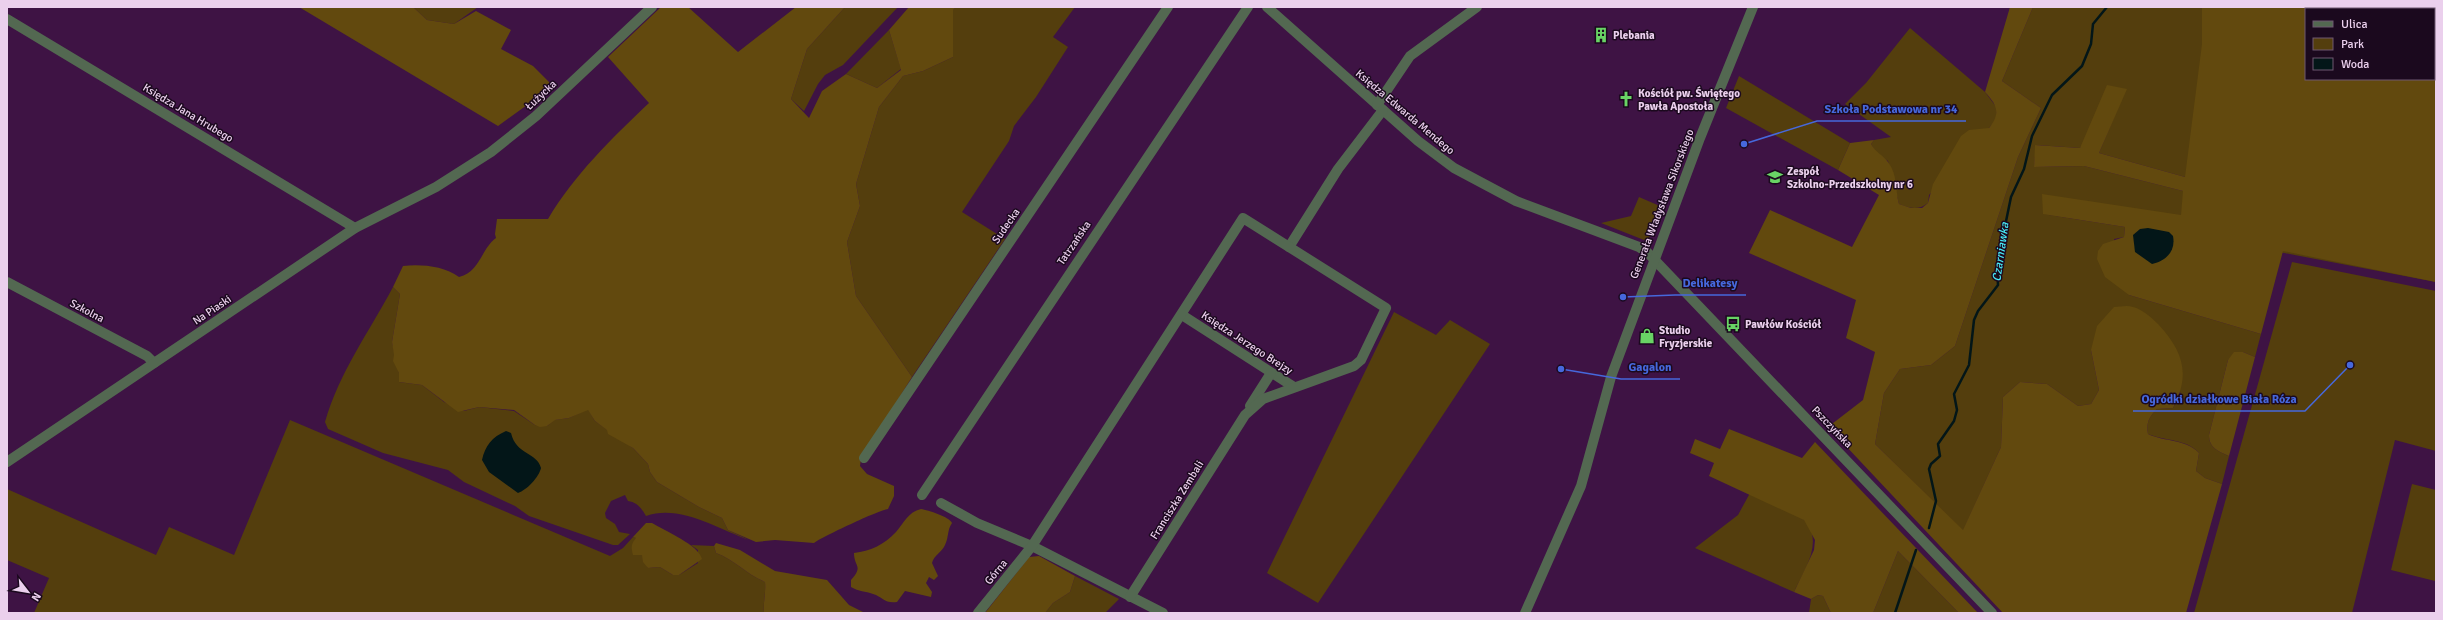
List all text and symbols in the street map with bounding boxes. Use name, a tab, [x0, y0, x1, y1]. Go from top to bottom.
legend	[2305, 8, 2435, 80]
text: Ulica	[2341, 17, 2368, 32]
building icon: Plebania	[1592, 26, 1610, 44]
place label: Plebania	[1613, 29, 1655, 42]
text: Park	[2341, 37, 2364, 52]
text: Woda	[2341, 57, 2369, 72]
street label: Księdza Edwarda Mendego	[1353, 67, 1457, 157]
street label: Łużycka	[523, 77, 560, 113]
street label: Księdza Jana Hrubego	[140, 81, 236, 145]
place label: Kościół pw. Świętego Pawła Apostoła	[1638, 86, 1740, 113]
church icon: Kościół pw. Świętego Pawła Apostoła	[1617, 90, 1635, 108]
callout: Szkoła Podstawowa nr 34	[1817, 97, 1966, 121]
text: Szkoła Podstawowa nr 34	[1825, 102, 1958, 117]
street label: Generała Władysława Sikorskiego	[1627, 127, 1697, 281]
place label: Zespół Szkolno-Przedszkolny nr 6	[1787, 165, 1913, 191]
school or university icon: Zespół Szkolno-Przedszkolny nr 6	[1766, 168, 1784, 186]
street label: Sudecka	[989, 206, 1023, 246]
street label: Tatrzańska	[1055, 218, 1094, 268]
water label: Czarniawka	[1989, 221, 2013, 283]
callout: Delikatesy	[1675, 271, 1746, 295]
text: Delikatesy	[1682, 276, 1738, 291]
street label: Na Piaski	[190, 292, 234, 328]
street label: Szkolna	[68, 297, 107, 326]
street label: Księdza Jerzego Brejzy	[1199, 309, 1296, 378]
bus stop icon: Pawłów Kościół	[1724, 315, 1742, 333]
place label: Pawłów Kościół	[1745, 318, 1821, 331]
place label: Studio Fryzjerskie	[1659, 324, 1713, 350]
shop icon: Studio Fryzjerskie	[1638, 327, 1656, 345]
callout: Gagalon	[1621, 355, 1680, 379]
text: Gagalon	[1628, 360, 1672, 375]
callout: Ogródki działkowe Biała Róza	[2133, 387, 2305, 411]
text: Ogródki działkowe Biała Róza	[2141, 392, 2297, 407]
street label: Pszczyńska	[1809, 404, 1855, 451]
street label: Franciszka Zembali	[1148, 458, 1206, 542]
street label: Górna	[982, 557, 1010, 587]
north arrow	[8, 572, 48, 612]
text: N	[29, 590, 44, 604]

